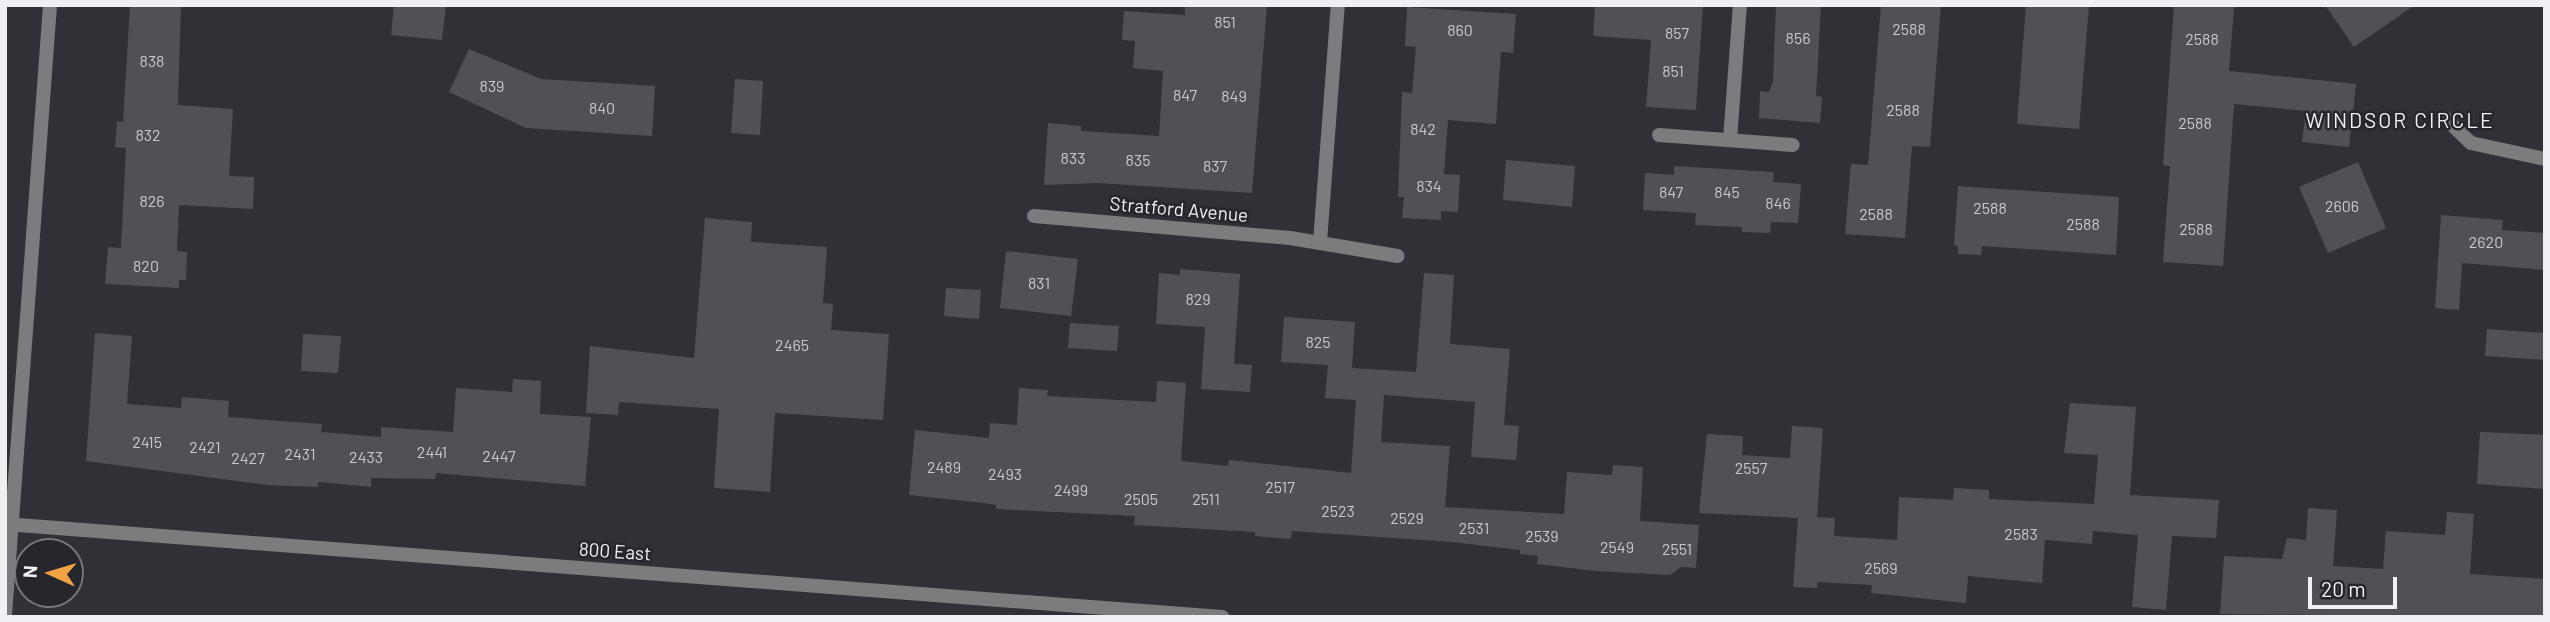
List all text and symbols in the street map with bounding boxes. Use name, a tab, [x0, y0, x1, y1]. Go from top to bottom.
house number: 851	[1214, 12, 1236, 32]
house number: 2588	[1892, 19, 1926, 39]
house number: 860	[1447, 20, 1473, 40]
house number: 857	[1665, 23, 1689, 43]
house number: 856	[1786, 28, 1810, 48]
house number: 2588	[2185, 29, 2219, 49]
house number: 838	[140, 51, 164, 71]
house number: 851	[1662, 61, 1684, 81]
house number: 839	[480, 76, 504, 96]
house number: 847	[1173, 85, 1197, 105]
house number: 849	[1221, 86, 1247, 106]
house number: 840	[589, 98, 615, 118]
house number: 2588	[1886, 100, 1920, 120]
district label: WINDSOR CIRCLE	[2307, 107, 2493, 133]
house number: 2588	[2178, 113, 2212, 133]
house number: 842	[1410, 119, 1436, 139]
house number: 832	[135, 125, 161, 145]
house number: 833	[1061, 148, 1085, 168]
house number: 835	[1126, 150, 1150, 170]
house number: 837	[1203, 156, 1227, 176]
house number: 834	[1416, 176, 1442, 196]
house number: 847	[1659, 182, 1683, 202]
house number: 845	[1714, 182, 1740, 202]
house number: 826	[139, 191, 165, 211]
street label: Stratford Avenue	[1109, 192, 1249, 226]
house number: 846	[1765, 193, 1791, 213]
house number: 2606	[2325, 196, 2359, 216]
house number: 2588	[1973, 198, 2007, 218]
house number: 2588	[1859, 204, 1893, 224]
house number: 2588	[2066, 214, 2100, 234]
house number: 2588	[2179, 219, 2213, 239]
house number: 2620	[2469, 232, 2503, 252]
house number: 820	[133, 256, 159, 276]
house number: 831	[1028, 273, 1050, 293]
house number: 829	[1185, 289, 1211, 309]
house number: 825	[1305, 332, 1331, 352]
house number: 2465	[775, 335, 809, 355]
house number: 2415	[132, 432, 162, 452]
house number: 2421	[189, 437, 221, 457]
house number: 2441	[417, 442, 447, 462]
house number: 2431	[284, 444, 316, 464]
house number: 2447	[482, 446, 516, 466]
house number: 2433	[349, 447, 383, 467]
house number: 2427	[231, 448, 265, 468]
house number: 2489	[927, 457, 961, 477]
house number: 2557	[1735, 458, 1767, 478]
house number: 2493	[988, 464, 1022, 484]
house number: 2517	[1265, 477, 1295, 497]
house number: 2499	[1054, 480, 1088, 500]
house number: 2505	[1124, 489, 1158, 509]
house number: 2511	[1192, 489, 1220, 509]
house number: 2523	[1321, 501, 1355, 521]
house number: 2529	[1390, 508, 1424, 528]
house number: 2531	[1459, 518, 1489, 538]
house number: 2583	[2004, 524, 2038, 544]
house number: 2539	[1525, 526, 1559, 546]
street label: 800 East	[578, 537, 652, 565]
house number: 2549	[1600, 537, 1634, 557]
north arrow	[14, 538, 84, 608]
house number: 2551	[1662, 539, 1692, 559]
house number: 2569	[1864, 558, 1898, 578]
scale bar	[2312, 562, 2401, 606]
text: N	[18, 565, 41, 579]
text: 20 m	[2321, 576, 2366, 601]

